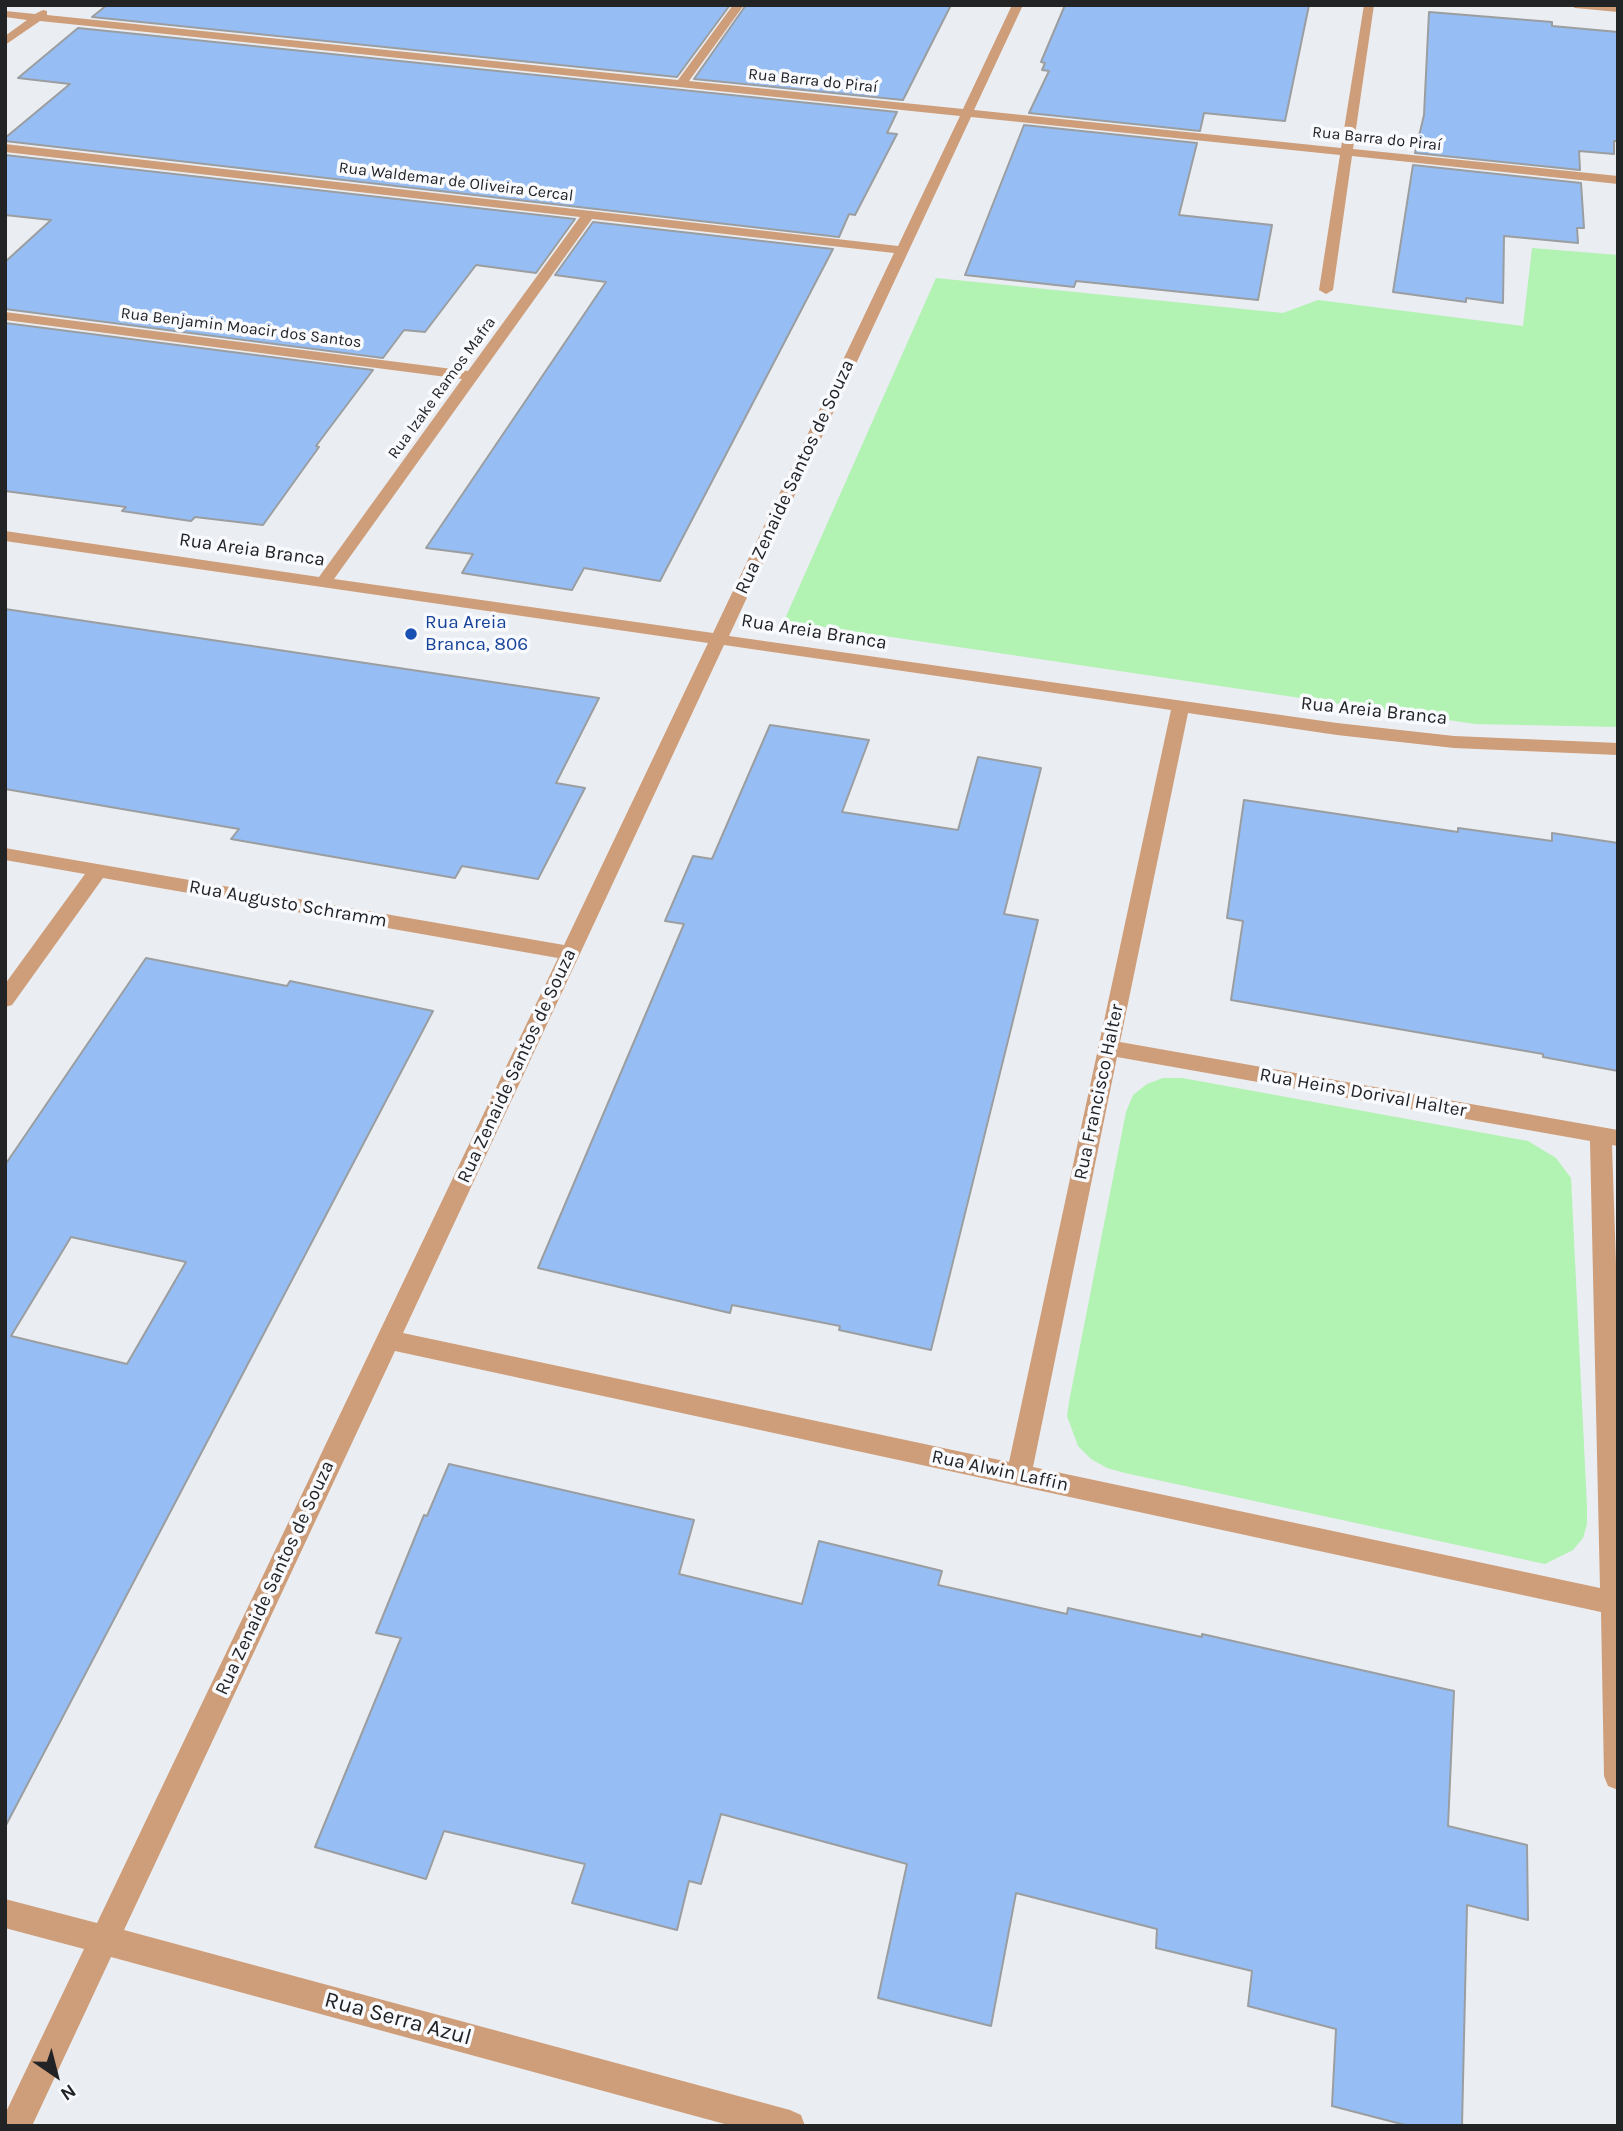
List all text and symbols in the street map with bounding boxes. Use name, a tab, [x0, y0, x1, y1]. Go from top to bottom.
street label: Rua Barra do Piraí	[747, 65, 879, 97]
street label: Rua Barra do Piraí	[1311, 123, 1443, 155]
street label: Rua Waldemar de Oliveira Cercal	[338, 158, 574, 206]
street label: Rua Benjamin Moacir dos Santos	[120, 304, 362, 352]
street label: Rua Izake Ramos Mafra	[384, 313, 500, 463]
street label: Rua Zenaide Santos de Souza	[731, 356, 859, 598]
street label: Rua Areia Branca	[178, 528, 326, 572]
street label: Rua Areia Branca	[740, 609, 888, 655]
place label: Rua Areia Branca, 806	[425, 612, 528, 656]
marker: Rua Areia Branca, 806	[403, 626, 419, 642]
street label: Rua Areia Branca	[1300, 692, 1448, 730]
street label: Rua Augusto Schramm	[187, 875, 389, 933]
street label: Rua Zenaide Santos de Souza	[453, 945, 581, 1187]
street label: Rua Francisco Halter	[1069, 1002, 1129, 1182]
street label: Rua Heins Dorival Halter	[1258, 1064, 1468, 1122]
street label: Rua Alwin Laffin	[930, 1445, 1070, 1497]
street label: Rua Zenaide Santos de Souza	[211, 1457, 339, 1699]
street label: Rua Serra Azul	[321, 1986, 475, 2052]
north arrow	[21, 2040, 91, 2110]
text: N	[56, 2079, 80, 2105]

